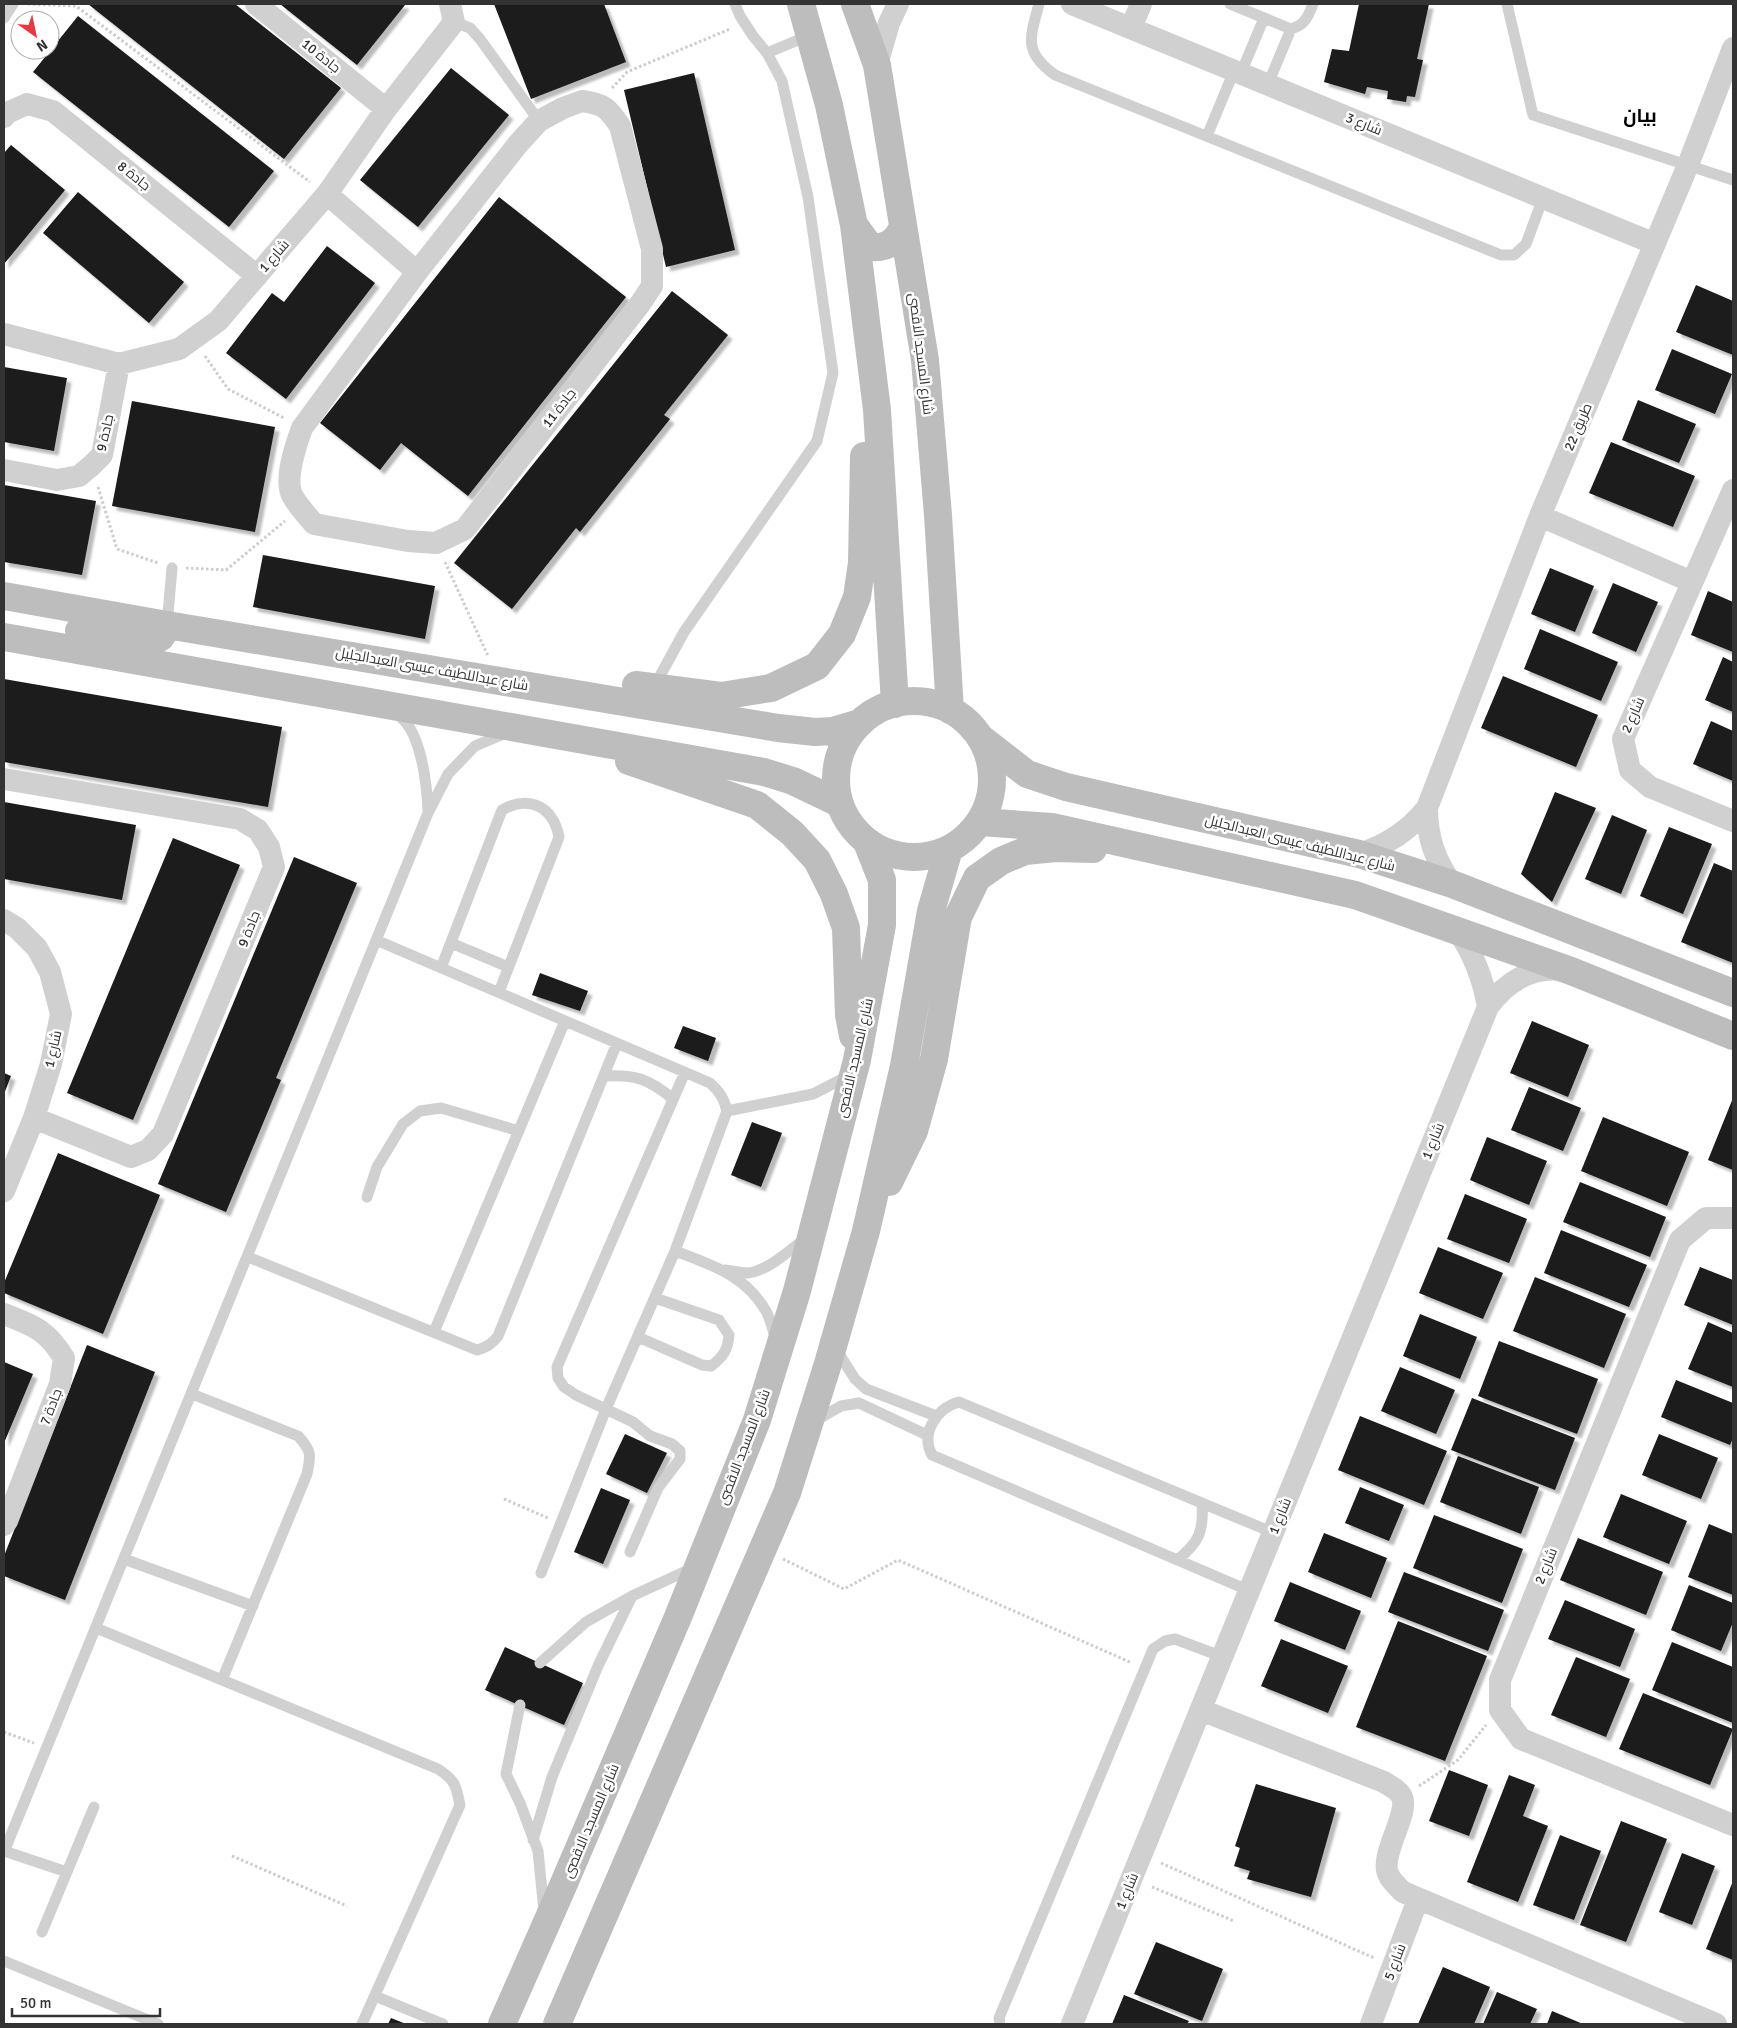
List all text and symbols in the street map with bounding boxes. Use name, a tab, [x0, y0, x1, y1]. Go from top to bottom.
north arrow	[10, 10, 60, 60]
street label: جادة 10	[298, 35, 344, 77]
text: N	[33, 36, 51, 55]
district label: بيان	[1623, 104, 1657, 128]
street label: شارع 3	[1343, 109, 1385, 139]
street label: جادة 8	[114, 158, 154, 194]
street label: شارع 1	[255, 236, 293, 276]
street label: شارع المسجد الاقصى	[905, 292, 937, 416]
street label: جادة 11	[538, 385, 580, 431]
street label: طريق 22	[1560, 401, 1596, 453]
street label: جادة 9	[93, 413, 117, 453]
street label: شارع عبداللطيف عيسى العبدالجليل	[334, 644, 530, 694]
street label: شارع 2	[1618, 694, 1648, 736]
street label: شارع عبداللطيف عيسى العبدالجليل	[1203, 811, 1397, 875]
street label: جادة 9	[234, 908, 264, 950]
street label: شارع المسجد الاقصى	[833, 996, 877, 1120]
street label: شارع 1	[40, 1029, 66, 1069]
street label: شارع 1	[1418, 1120, 1448, 1162]
street label: جادة 7	[36, 1386, 66, 1428]
street label: شارع المسجد الاقصى	[714, 1387, 774, 1507]
street label: شارع 1	[1265, 1495, 1295, 1537]
street label: شارع 2	[1531, 1545, 1561, 1587]
street label: شارع المسجد الاقصى	[559, 1761, 623, 1881]
street label: شارع 1	[1112, 1870, 1142, 1912]
street label: شارع 5	[1380, 1941, 1410, 1983]
scale bar	[12, 1986, 160, 2018]
text: 50 m	[20, 1994, 51, 2012]

